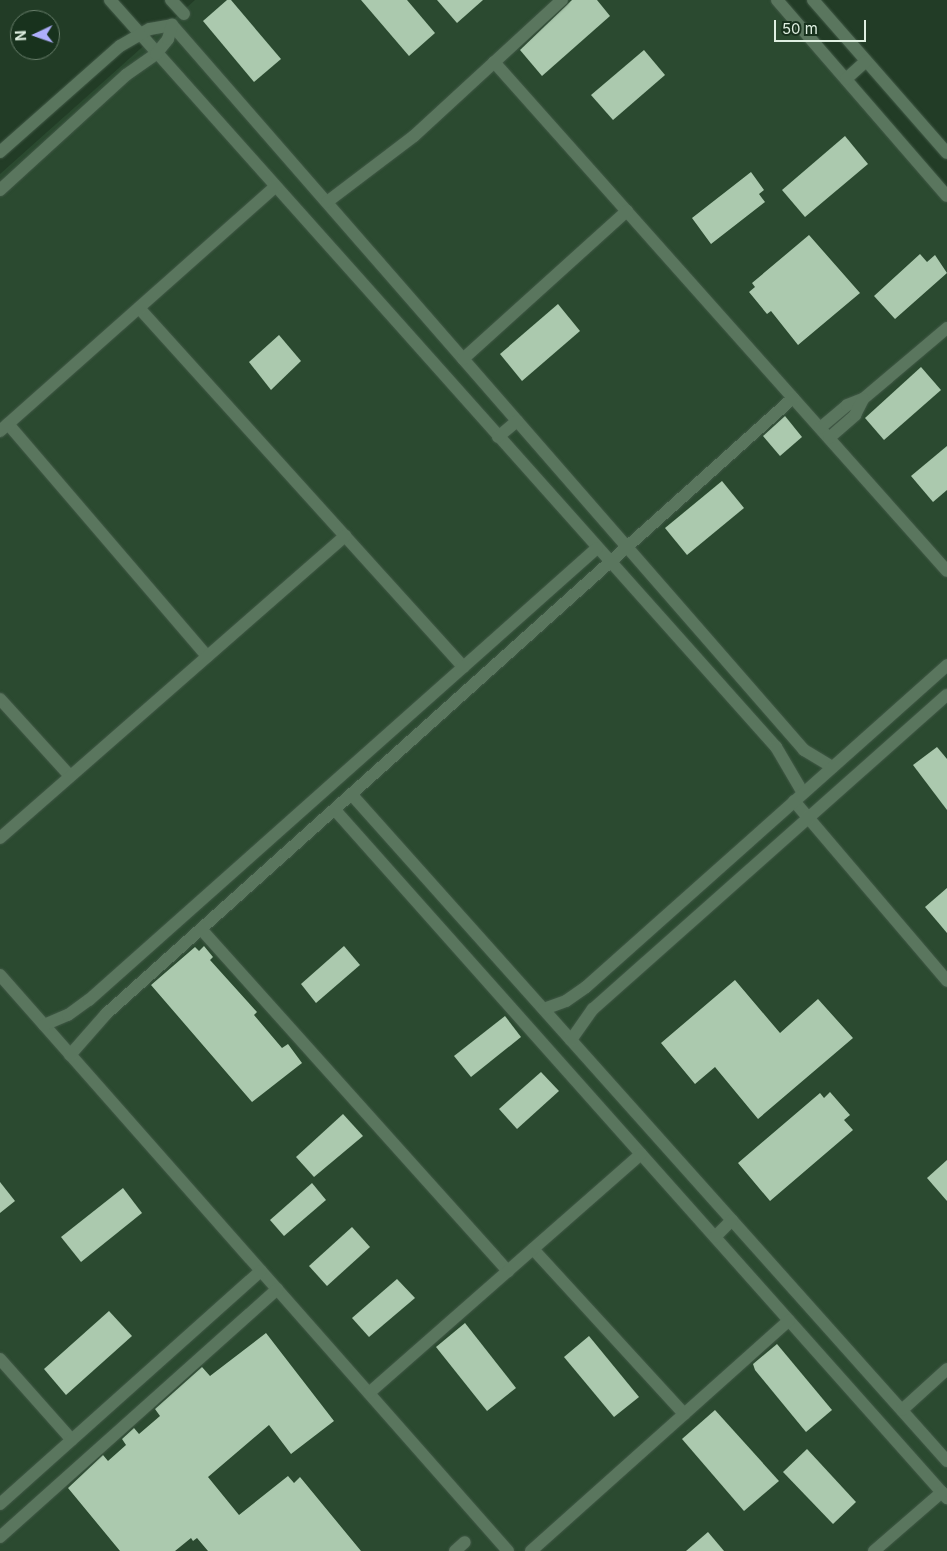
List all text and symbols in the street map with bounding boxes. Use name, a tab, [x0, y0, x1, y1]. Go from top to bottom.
north arrow	[10, 10, 60, 60]
scale bar	[777, 10, 870, 42]
text: 50 m	[782, 19, 818, 38]
text: N	[12, 30, 29, 42]

